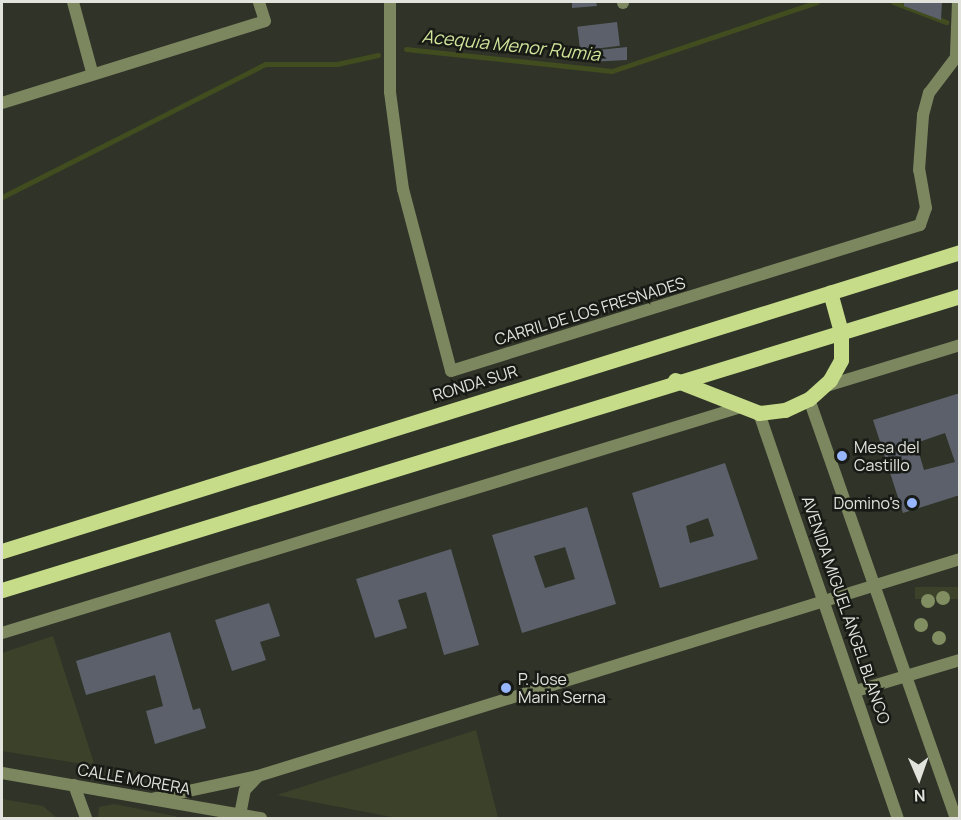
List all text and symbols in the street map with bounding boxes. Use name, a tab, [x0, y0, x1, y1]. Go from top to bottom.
water label: Acequia Menor Rumia	[421, 25, 601, 65]
street label: CARRIL DE LOS FRESNADES	[492, 273, 688, 349]
street label: RONDA SUR	[430, 361, 520, 405]
place label: Mesa del Castillo	[854, 437, 920, 475]
marker: Mesa del Castillo	[835, 449, 849, 463]
street label: AVENIDA MIGUEL ÁNGEL BLANCO	[798, 493, 894, 727]
place label: Domino's	[834, 493, 900, 513]
marker: Domino's	[905, 496, 919, 510]
place label: P. Jose Marin Serna	[518, 669, 606, 707]
marker: P. Jose Marin Serna	[499, 681, 513, 695]
north arrow	[889, 748, 949, 808]
street label: CALLE MORERA	[76, 760, 192, 798]
text: N	[913, 785, 926, 807]

